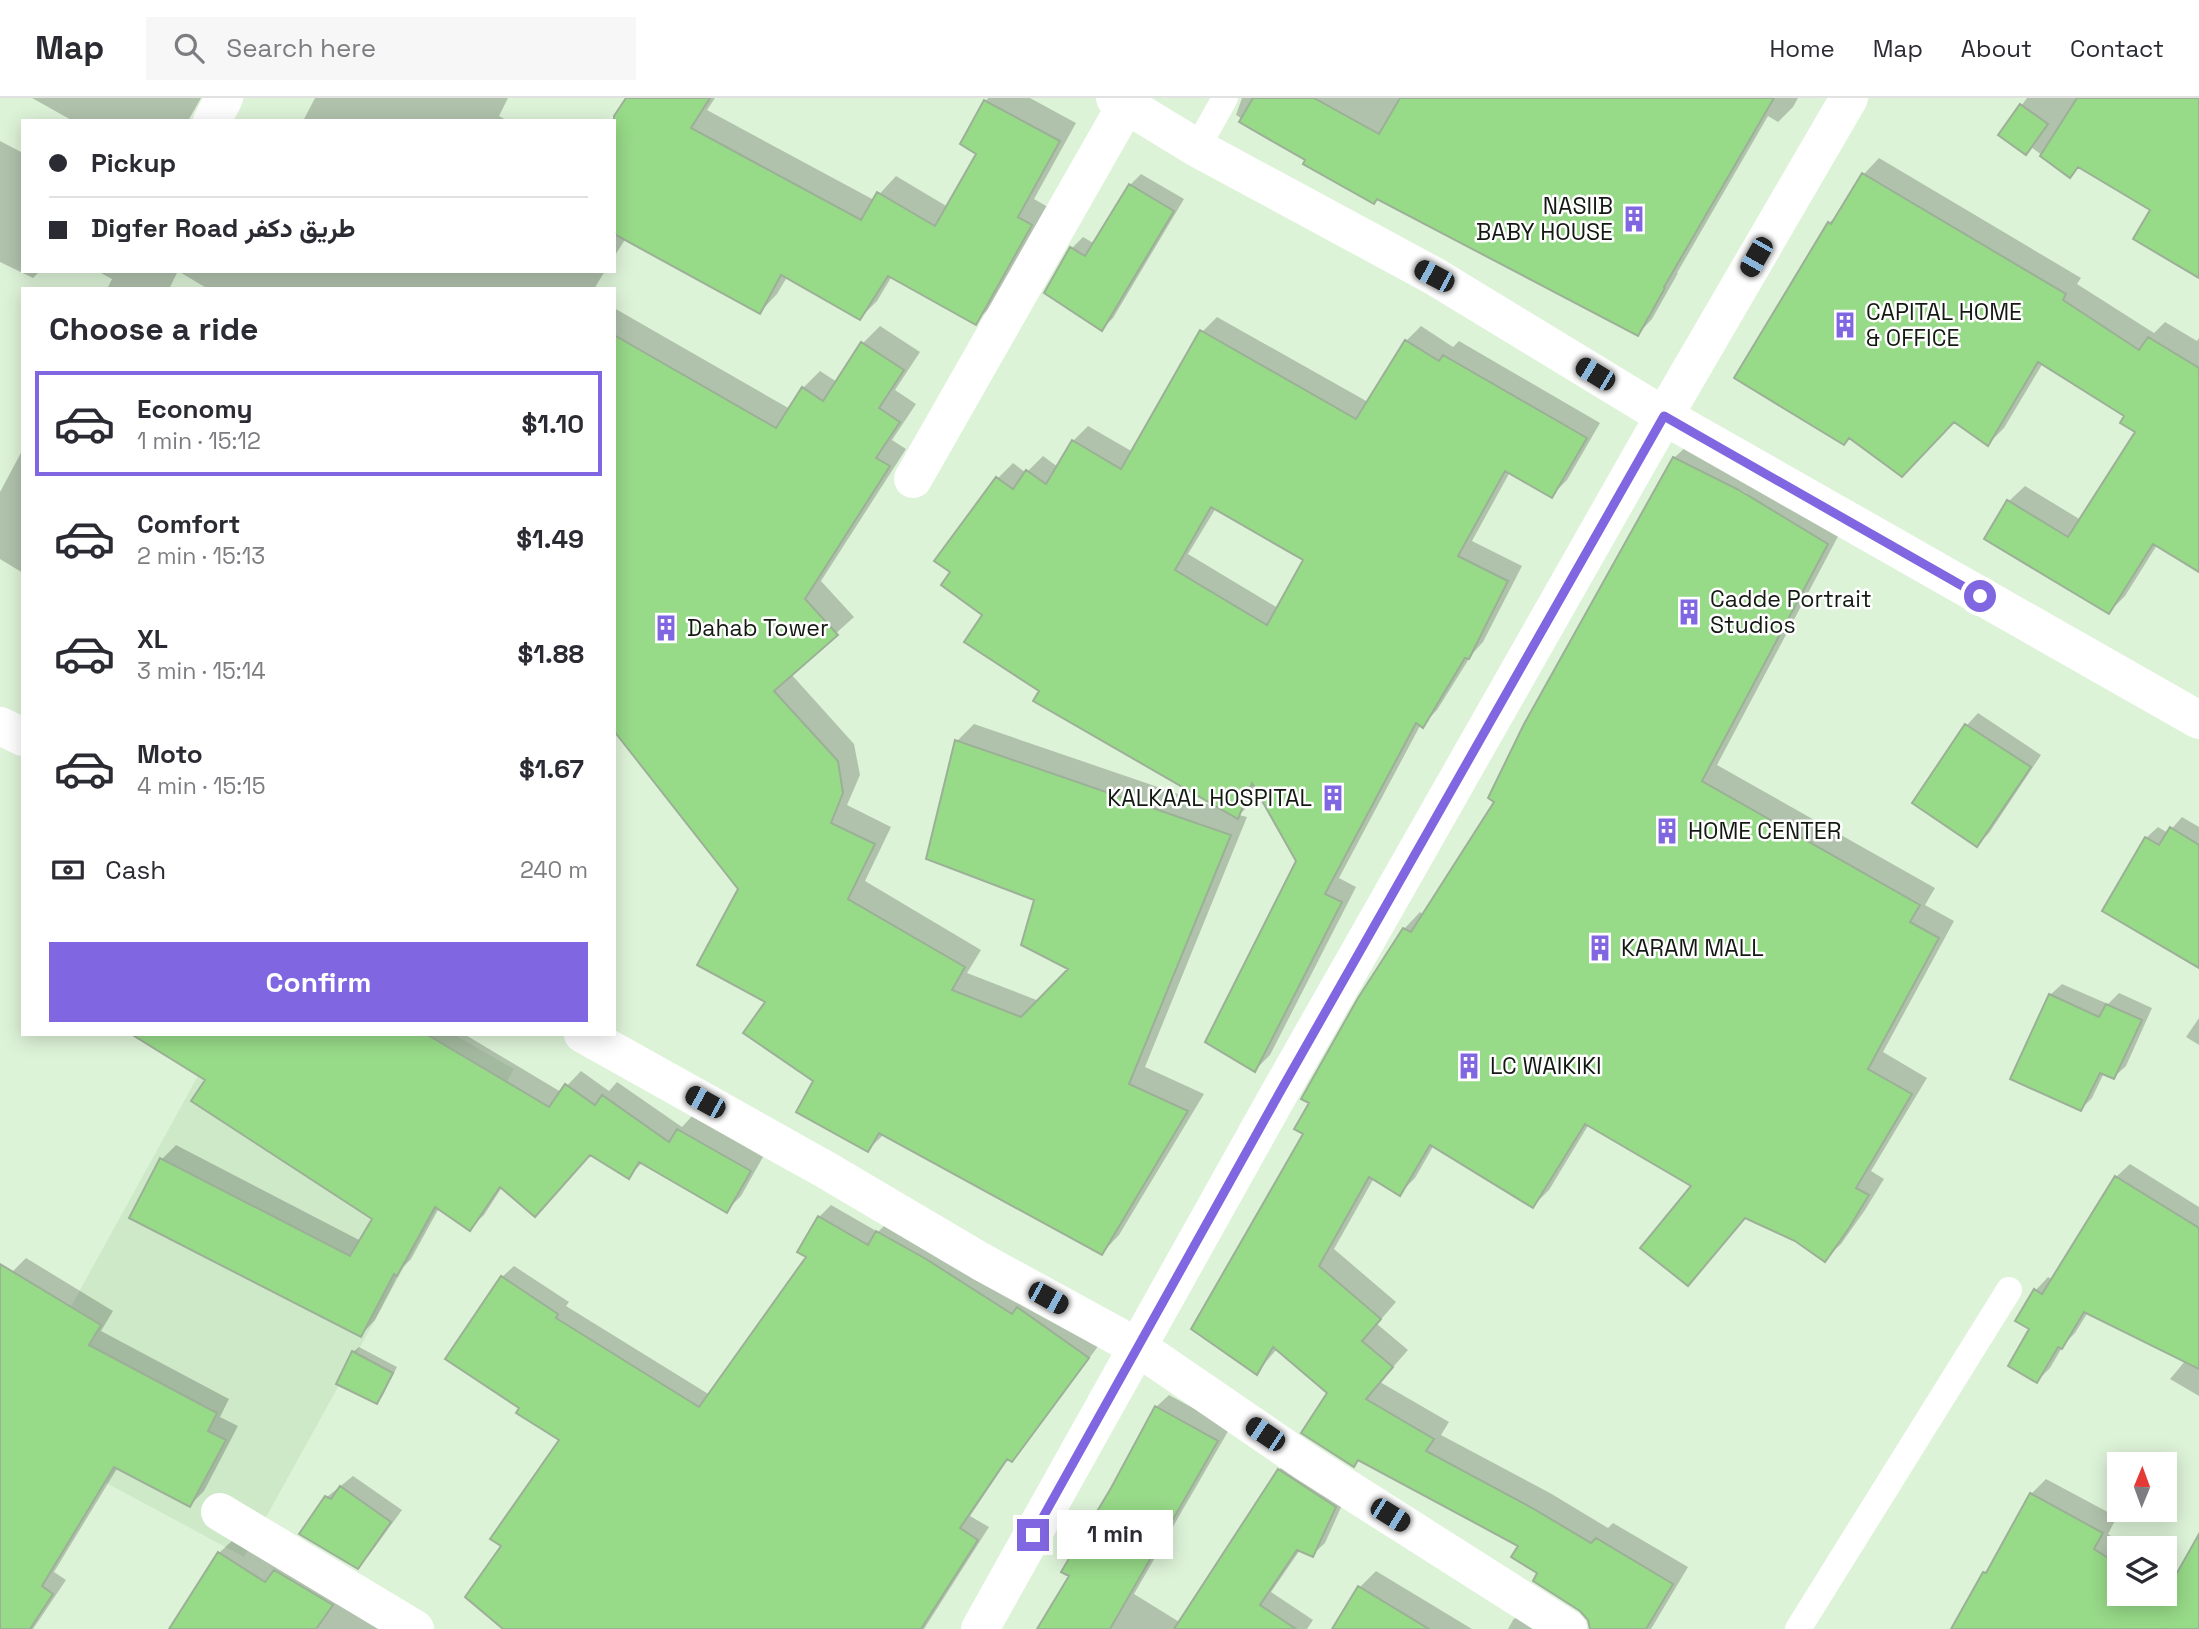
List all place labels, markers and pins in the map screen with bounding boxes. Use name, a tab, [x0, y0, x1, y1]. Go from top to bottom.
place label: NASIIB BABY HOUSE	[1476, 191, 1613, 247]
building icon: NASIIB BABY HOUSE	[1619, 204, 1649, 234]
place label: CAPITAL HOME & OFFICE	[1866, 297, 2022, 353]
building icon: CAPITAL HOME & OFFICE	[1830, 310, 1860, 340]
place label: Cadde Portrait Studios	[1710, 584, 1871, 640]
building icon: Cadde Portrait Studios	[1674, 597, 1704, 627]
building icon: Dahab Tower	[651, 613, 681, 643]
place label: Dahab Tower	[687, 613, 829, 643]
place label: KALKAAL HOSPITAL	[1107, 783, 1312, 813]
building icon: KALKAAL HOSPITAL	[1318, 783, 1348, 813]
building icon: HOME CENTER	[1652, 816, 1682, 846]
place label: HOME CENTER	[1688, 816, 1841, 846]
building icon: KARAM MALL	[1585, 933, 1615, 963]
place label: KARAM MALL	[1621, 933, 1764, 963]
building icon: LC WAIKIKI	[1454, 1051, 1484, 1081]
place label: LC WAIKIKI	[1490, 1051, 1602, 1081]

